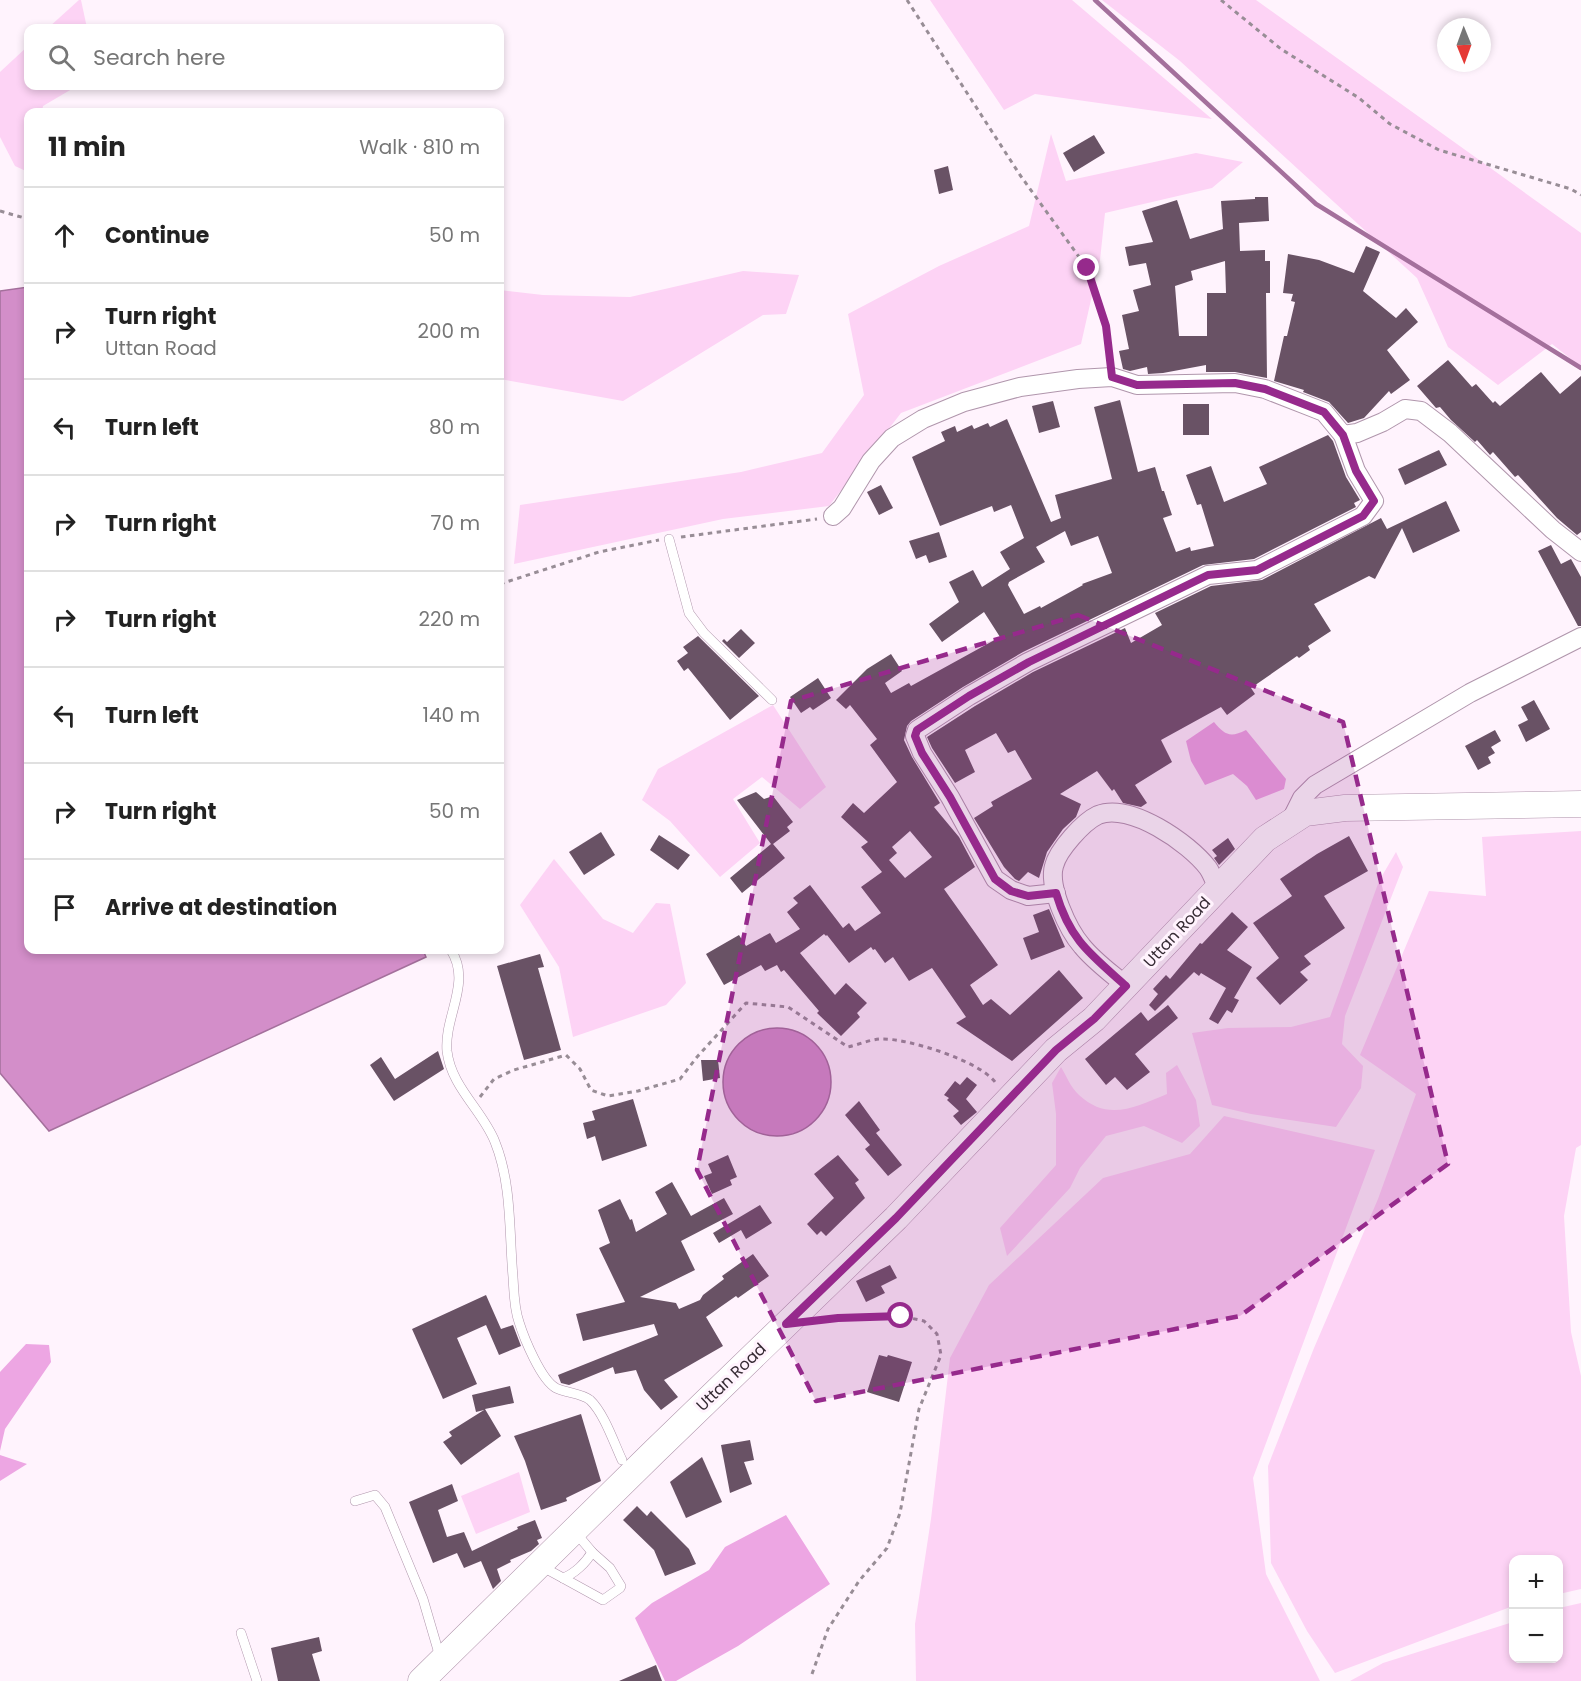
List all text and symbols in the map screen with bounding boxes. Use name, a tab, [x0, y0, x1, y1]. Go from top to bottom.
north arrow	[1437, 18, 1491, 72]
search box	[24, 24, 504, 90]
icon: search	[45, 41, 78, 74]
text: Search here	[93, 42, 226, 73]
text: 11 min	[48, 129, 126, 165]
text: Walk · 810 m	[359, 133, 480, 161]
icon: ahead	[48, 219, 81, 252]
text: Continue	[105, 220, 209, 251]
text: 50 m	[429, 221, 480, 249]
route end	[1073, 254, 1099, 280]
text: Turn right	[105, 301, 216, 332]
icon: right	[48, 315, 81, 348]
text: 200 m	[417, 317, 480, 345]
text: Uttan Road	[105, 334, 217, 362]
icon: left	[48, 411, 81, 444]
text: Turn left	[105, 412, 199, 443]
text: 80 m	[429, 413, 480, 441]
icon: right	[48, 507, 81, 540]
text: Turn right	[105, 508, 216, 539]
text: 70 m	[431, 509, 480, 537]
icon: right	[48, 603, 81, 636]
text: Turn right	[105, 604, 216, 635]
text: 220 m	[419, 605, 480, 633]
icon: left	[48, 699, 81, 732]
text: Turn left	[105, 700, 199, 731]
text: 140 m	[423, 701, 480, 729]
icon: right	[48, 795, 81, 828]
text: Turn right	[105, 796, 216, 827]
text: 50 m	[429, 797, 480, 825]
icon: arrive	[48, 891, 81, 924]
street label: Uttan Road	[1138, 891, 1216, 973]
text: Arrive at destination	[105, 892, 337, 923]
route start	[887, 1302, 913, 1328]
street label: Uttan Road	[691, 1338, 771, 1416]
map controls	[1509, 1555, 1563, 1663]
button: +	[1509, 1555, 1563, 1609]
button: −	[1509, 1609, 1563, 1663]

